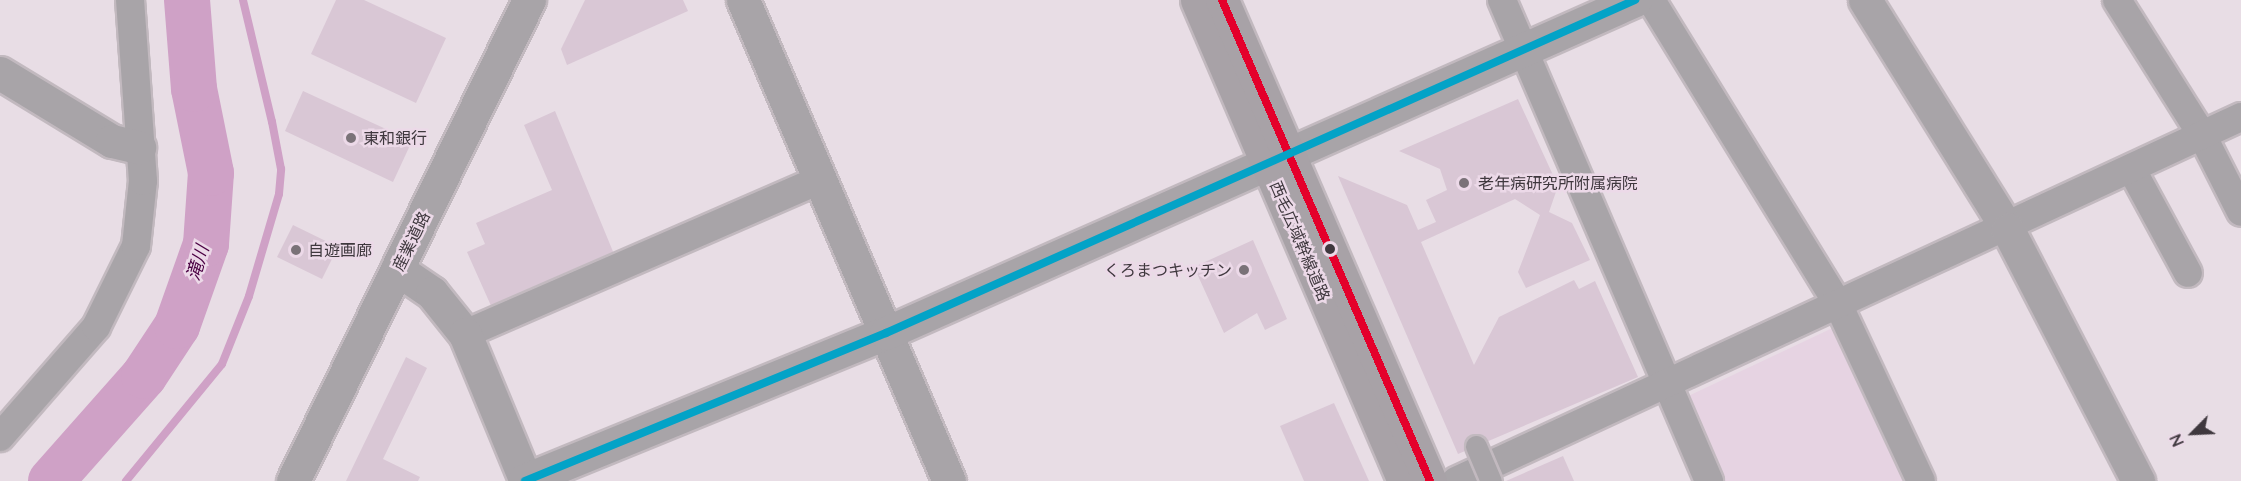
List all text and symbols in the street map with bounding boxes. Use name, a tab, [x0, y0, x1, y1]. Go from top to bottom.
place label: 東和銀行	[363, 128, 427, 148]
marker: 東和銀行	[344, 131, 358, 145]
place label: 老年病研究所附属病院	[1478, 173, 1638, 193]
marker: 老年病研究所附属病院	[1455, 174, 1473, 192]
street label: 西毛広域幹線道路	[1266, 178, 1334, 304]
street label: 産業道路	[388, 208, 434, 274]
place label: 自遊画廊	[308, 240, 372, 260]
water label: 滝川	[182, 243, 214, 283]
marker: 自遊画廊	[289, 243, 303, 257]
unlabelled marker	[1324, 243, 1336, 255]
place label: くろまつキッチン	[1104, 260, 1232, 280]
marker: くろまつキッチン	[1237, 263, 1251, 277]
north arrow	[2163, 403, 2223, 463]
text: N	[2165, 431, 2188, 450]

